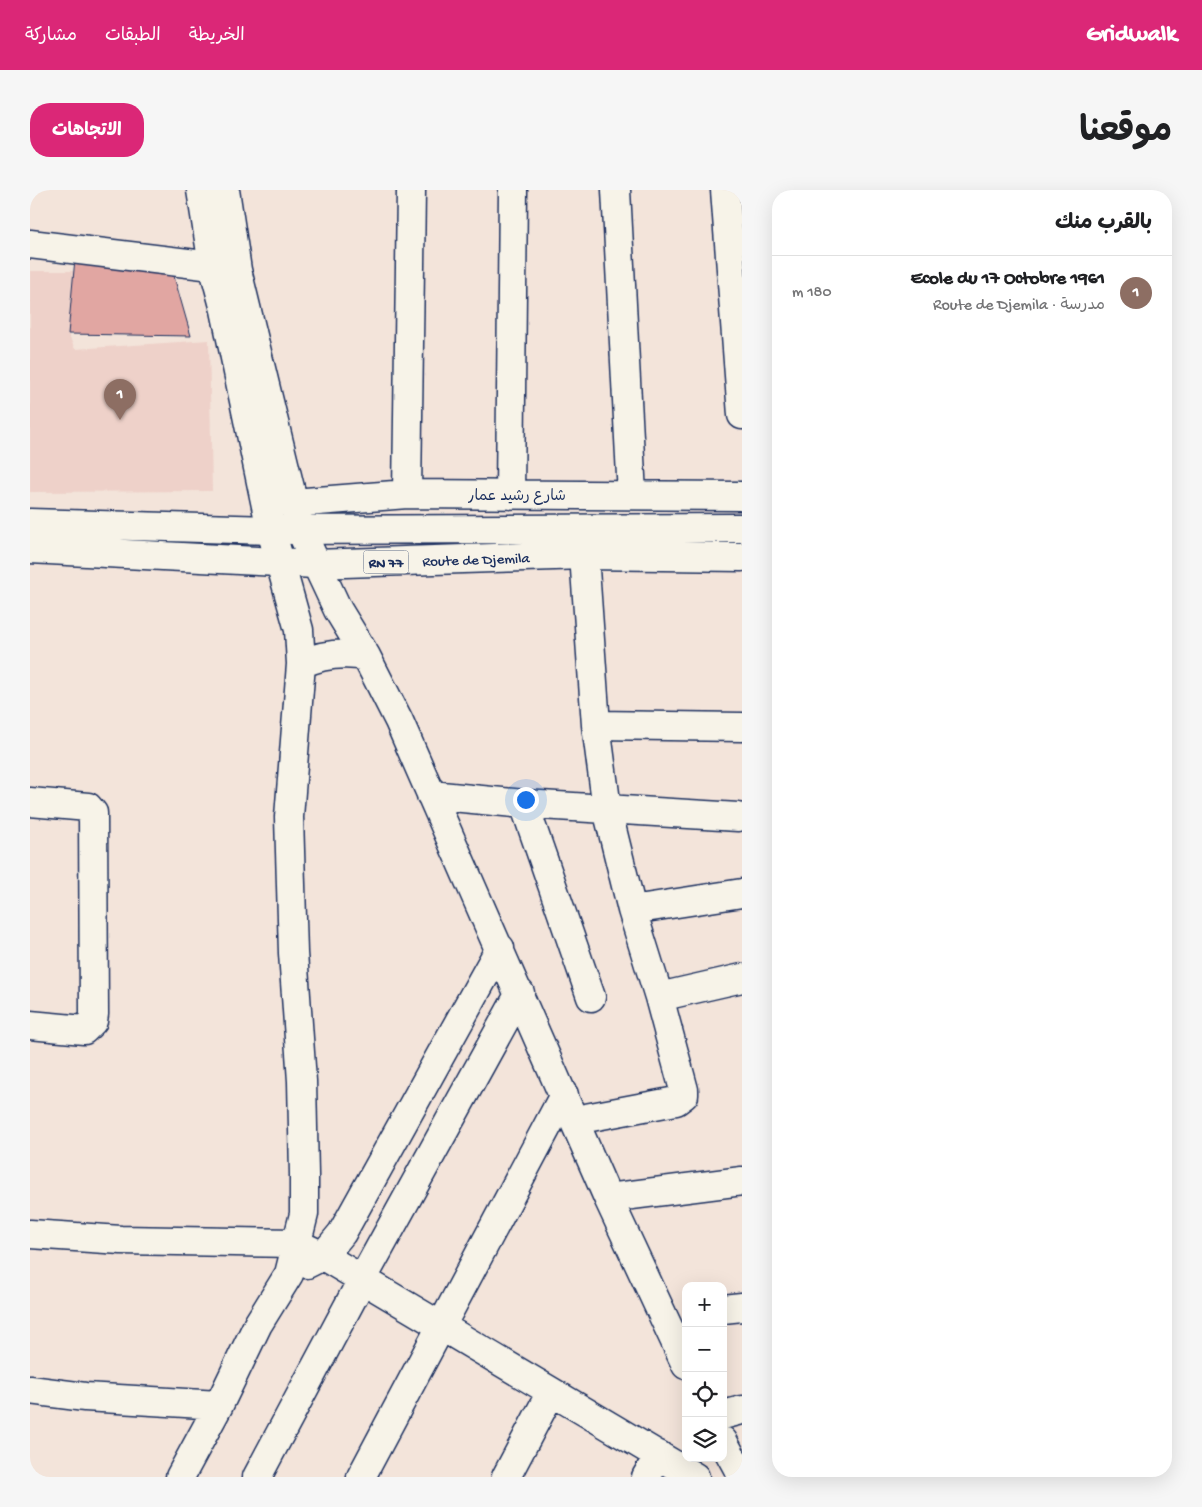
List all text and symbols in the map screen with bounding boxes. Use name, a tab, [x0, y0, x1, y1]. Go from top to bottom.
text: Gridwalk	[1086, 21, 1177, 50]
text: مشاركة	[25, 26, 77, 47]
text: الطبقات	[105, 26, 161, 47]
text: الخريطة	[189, 26, 245, 47]
button: الاتجاهات	[30, 103, 144, 157]
text: موقعنا	[1079, 113, 1172, 154]
text: بالقرب منك	[1055, 212, 1152, 237]
text: Ecole du 17 Octobre 1961	[911, 268, 1105, 291]
text: 180 m	[792, 284, 831, 303]
text: 1	[1133, 284, 1139, 303]
text: مدرسة · Route de Djemila	[933, 297, 1105, 316]
pin: 1	[104, 379, 136, 420]
street label: شارع رشيد عمار	[467, 488, 566, 506]
street label: Route de Djemila	[422, 550, 531, 572]
road number: RN 77	[364, 551, 408, 574]
your location	[513, 787, 539, 813]
map controls	[682, 1282, 727, 1462]
button: +	[682, 1282, 727, 1327]
button: −	[682, 1327, 727, 1372]
button: locate	[682, 1372, 727, 1417]
button: layers	[682, 1417, 727, 1462]

